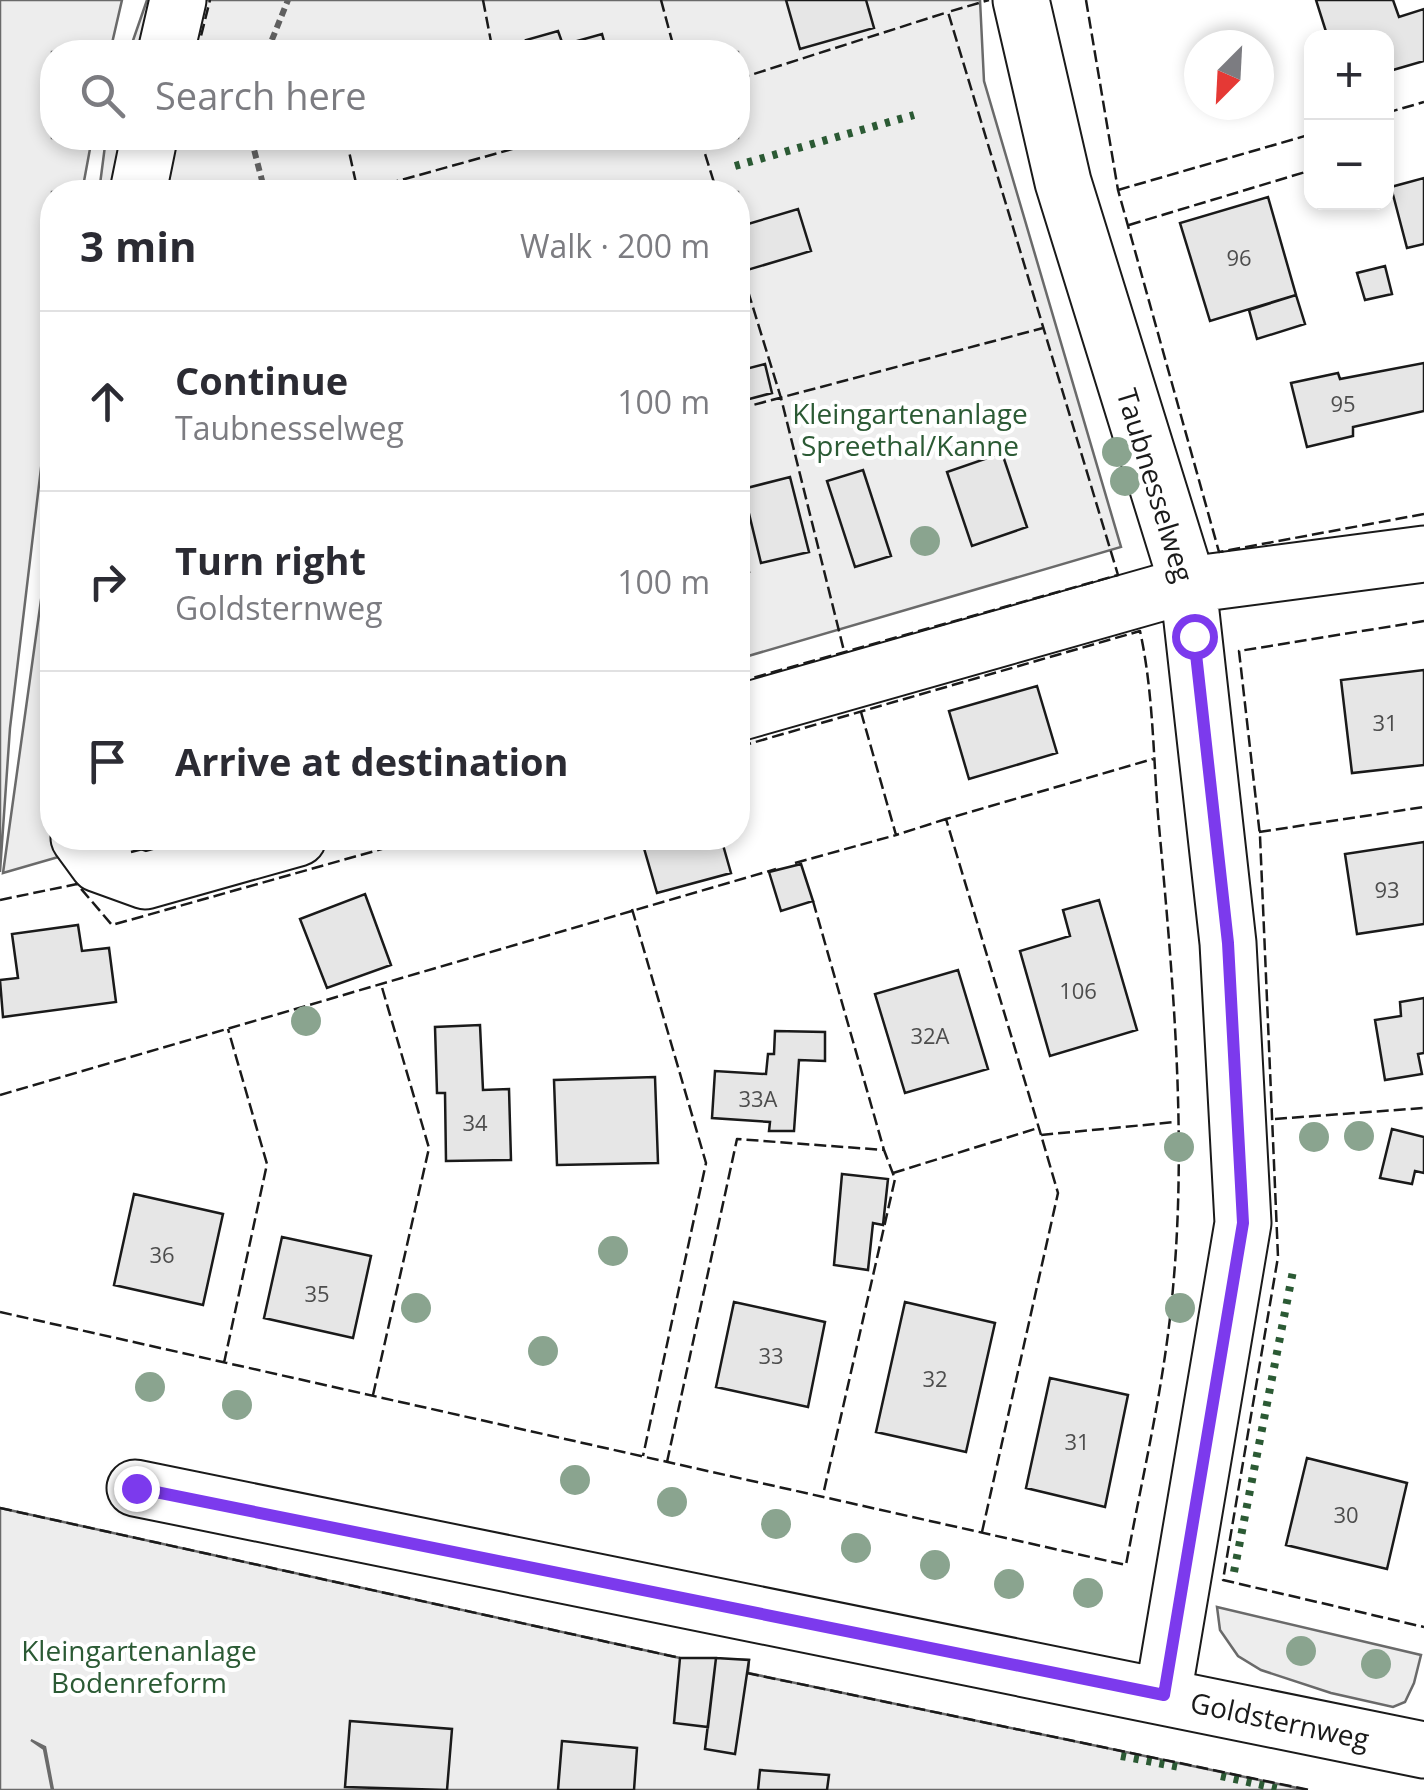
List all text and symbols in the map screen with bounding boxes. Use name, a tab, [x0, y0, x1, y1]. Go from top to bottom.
north arrow	[1184, 30, 1274, 120]
map controls	[1304, 30, 1394, 210]
button: +	[1304, 30, 1394, 120]
search box	[40, 40, 750, 150]
icon: search	[75, 68, 130, 123]
text: Search here	[155, 69, 367, 121]
button: −	[1304, 120, 1394, 210]
text: 3 min	[80, 217, 197, 274]
text: Walk · 200 m	[520, 224, 710, 267]
house number: 96	[1226, 242, 1252, 272]
text: Continue	[175, 354, 348, 406]
icon: ahead	[80, 374, 135, 429]
text: 100 m	[617, 380, 710, 423]
street label: Taubnesselweg	[1109, 384, 1203, 586]
house number: 95	[1330, 388, 1356, 418]
park label: Kleingartenanlage Spreethal/Kanne	[792, 394, 1028, 464]
text: Taubnesselweg	[175, 406, 404, 449]
text: Turn right	[175, 534, 366, 586]
icon: right	[80, 554, 135, 609]
text: 100 m	[617, 560, 710, 603]
text: Goldsternweg	[175, 586, 383, 629]
route start	[1172, 614, 1218, 660]
house number: 31	[1372, 707, 1398, 737]
icon: arrive	[80, 734, 135, 789]
text: Arrive at destination	[175, 735, 569, 787]
house number: 93	[1374, 874, 1400, 904]
house number: 106	[1059, 975, 1097, 1005]
house number: 32A	[910, 1020, 950, 1050]
house number: 33A	[738, 1083, 778, 1113]
house number: 34	[462, 1107, 488, 1137]
house number: 36	[149, 1239, 175, 1269]
house number: 35	[304, 1278, 330, 1308]
house number: 33	[758, 1340, 784, 1370]
house number: 32	[922, 1363, 948, 1393]
house number: 31	[1064, 1426, 1090, 1456]
route end	[114, 1466, 160, 1512]
house number: 30	[1333, 1499, 1359, 1529]
park label: Kleingartenanlage Bodenreform	[21, 1631, 257, 1701]
street label: Goldsternweg	[1187, 1683, 1373, 1757]

